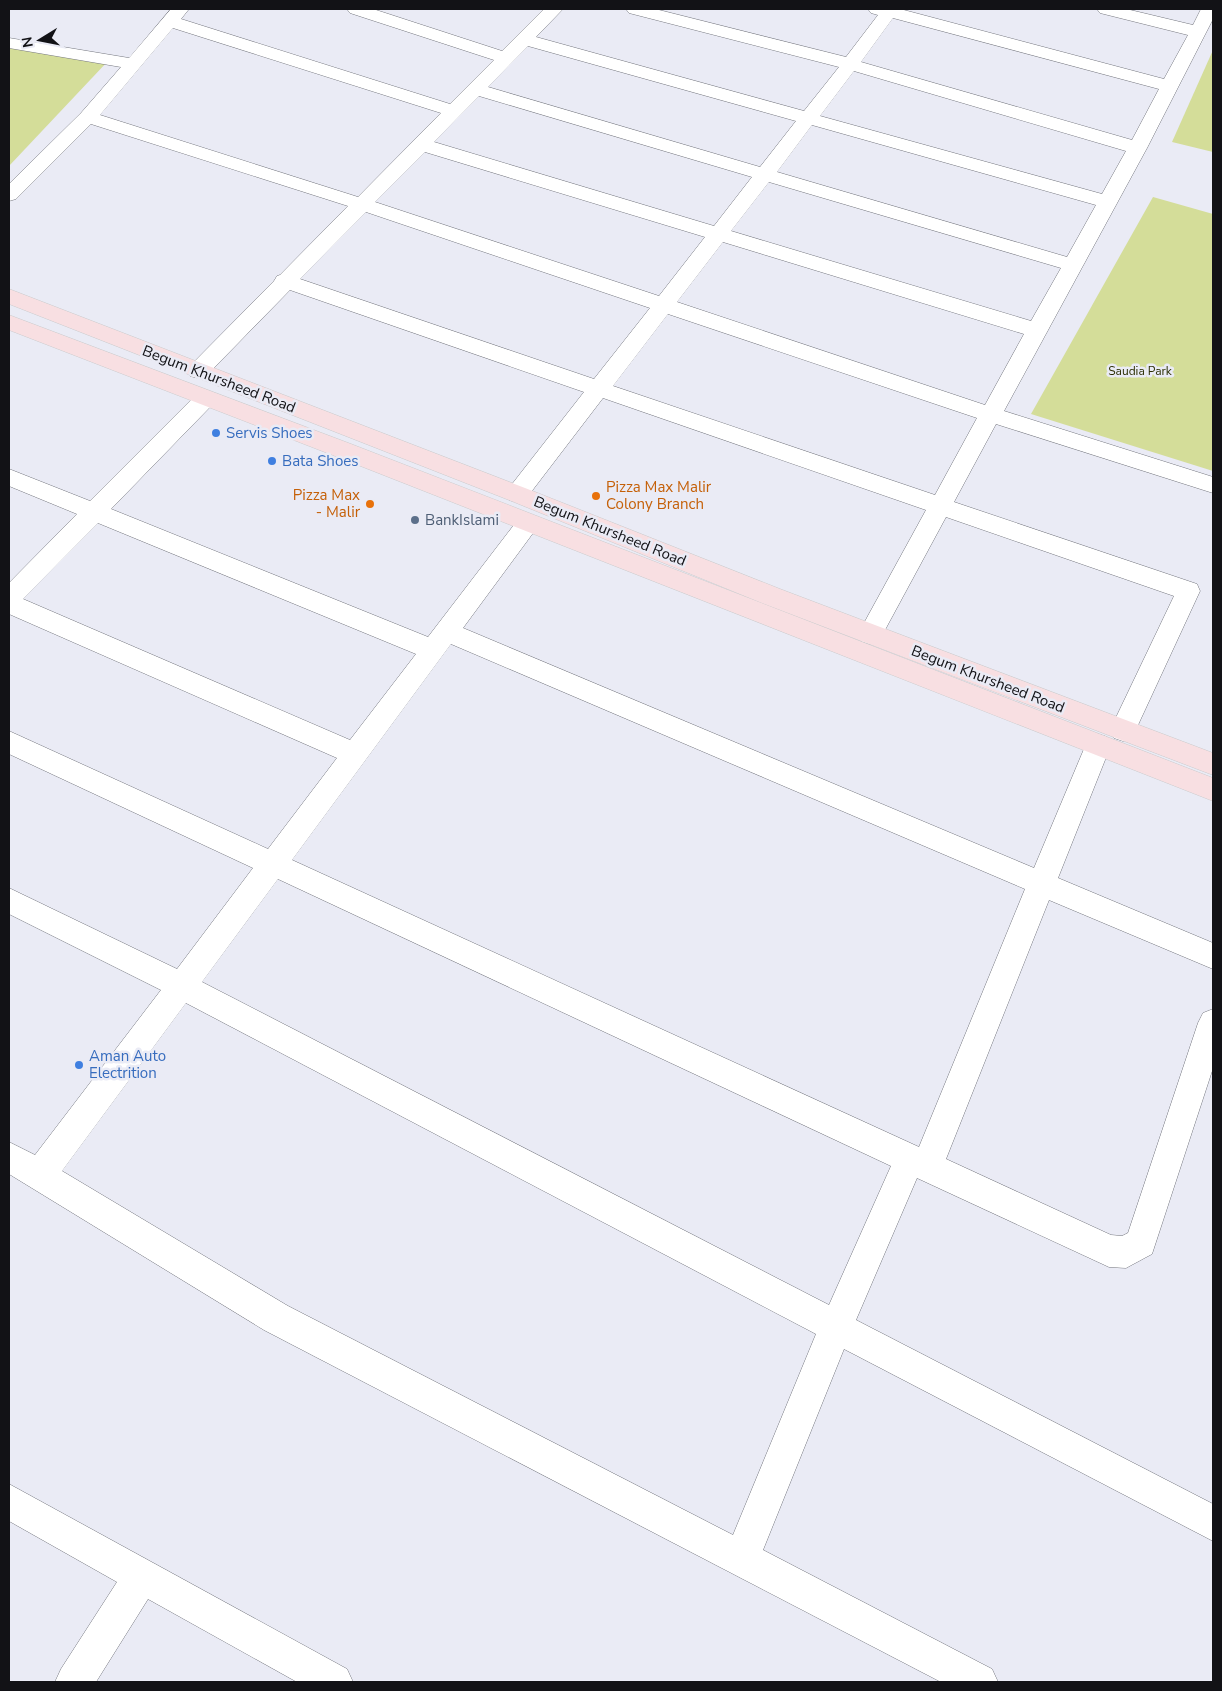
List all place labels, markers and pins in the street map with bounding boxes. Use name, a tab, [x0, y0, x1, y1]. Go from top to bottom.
place label: Servis Shoes	[226, 423, 313, 443]
marker: Servis Shoes	[210, 427, 222, 439]
place label: Bata Shoes	[282, 451, 358, 471]
marker: Bata Shoes	[266, 455, 278, 467]
place label: Pizza Max Malir Colony Branch	[606, 477, 712, 514]
place label: Pizza Max - Malir	[293, 485, 361, 522]
marker: Pizza Max Malir Colony Branch	[590, 490, 602, 502]
marker: Pizza Max - Malir	[364, 498, 376, 510]
place label: BankIslami	[425, 510, 499, 530]
marker: BankIslami	[409, 514, 421, 526]
place label: Aman Auto Electrition	[89, 1046, 166, 1083]
marker: Aman Auto Electrition	[73, 1059, 85, 1071]

